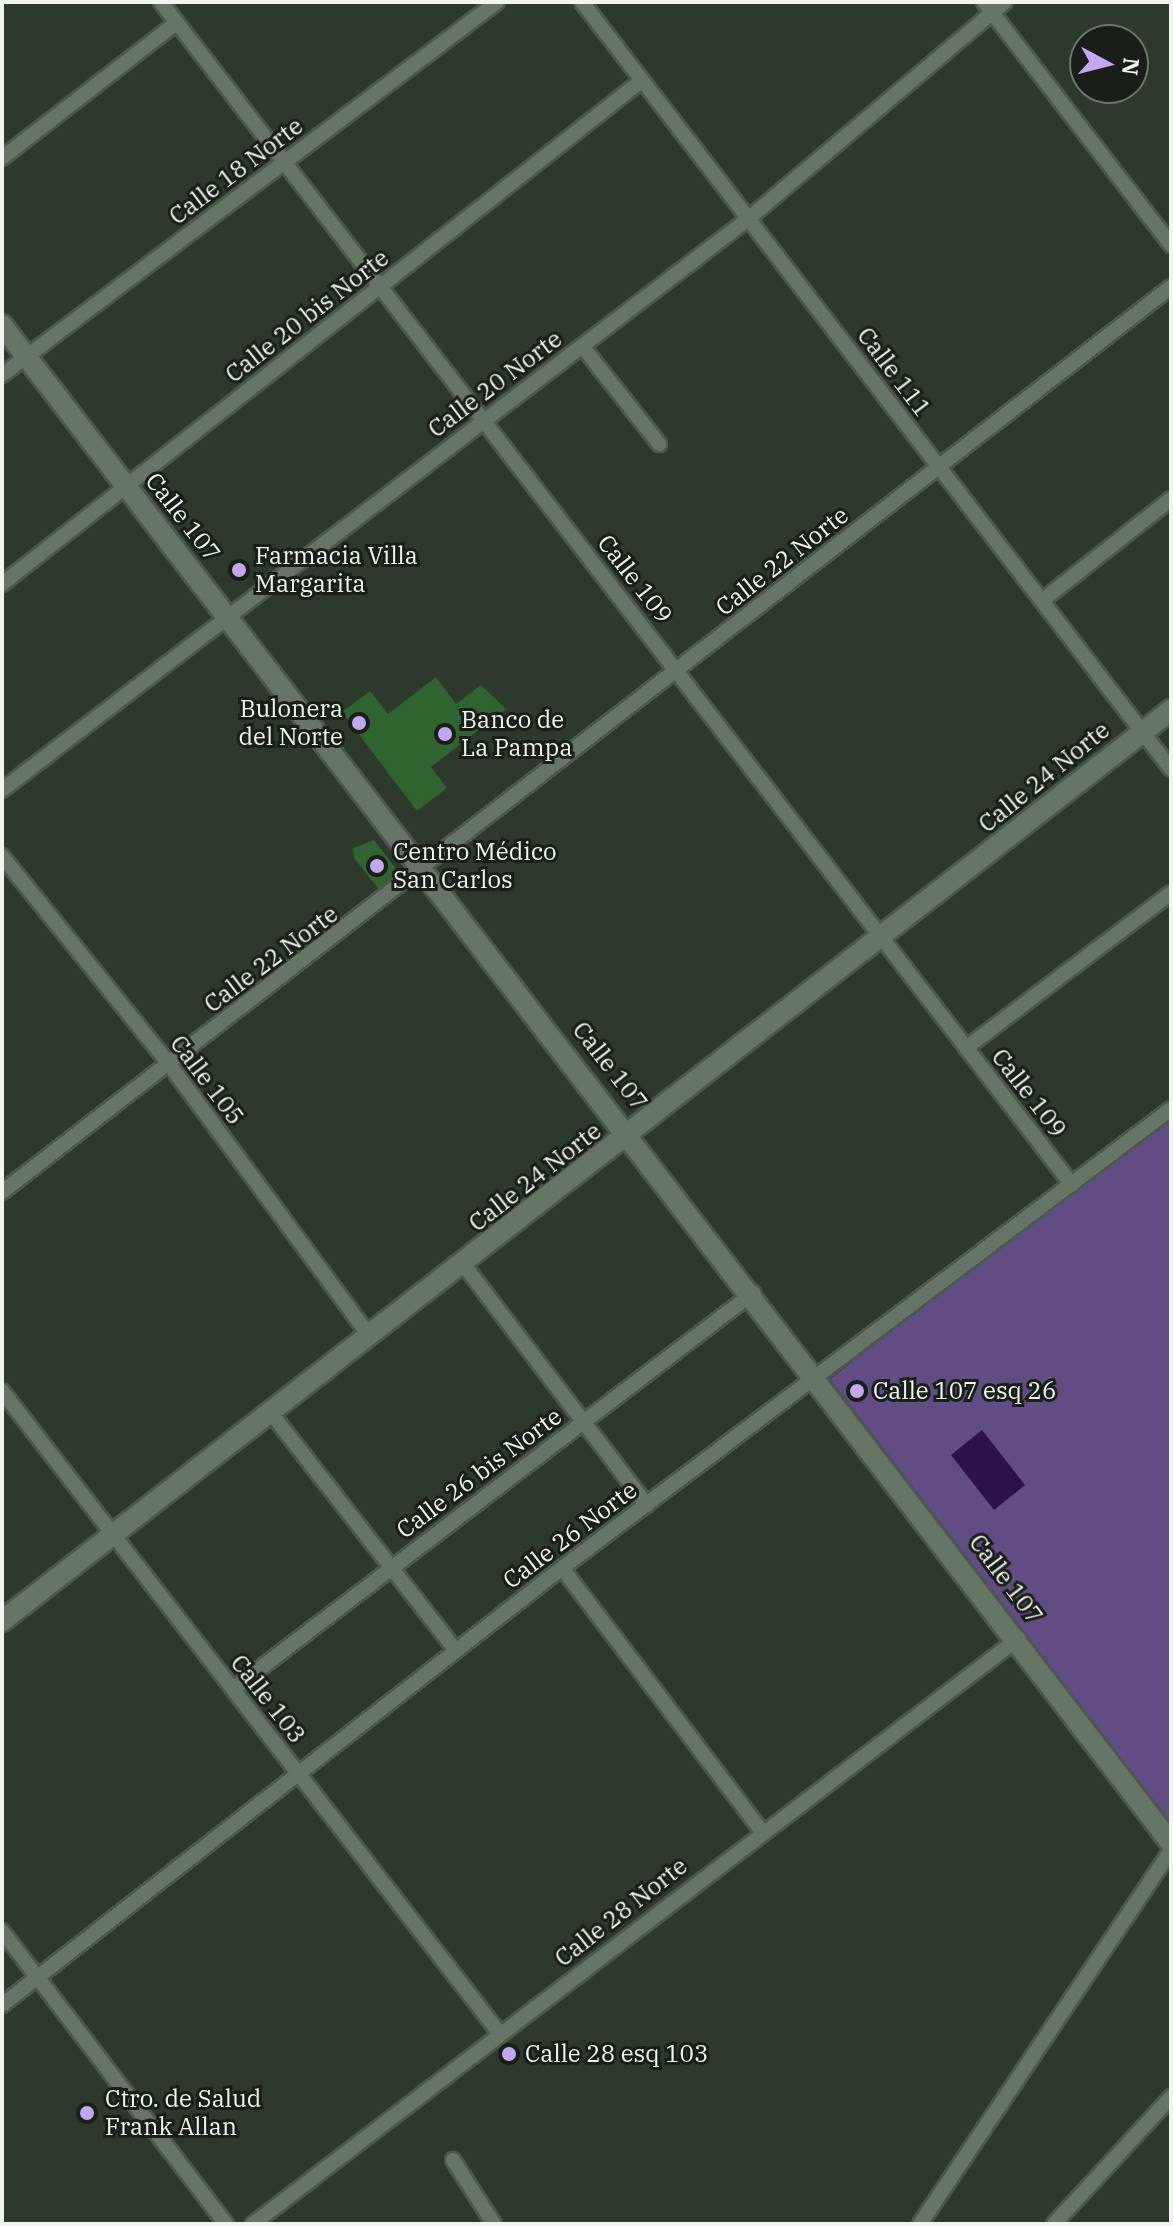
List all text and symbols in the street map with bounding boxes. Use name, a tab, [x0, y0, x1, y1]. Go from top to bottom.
north arrow	[1069, 24, 1149, 104]
text: N	[1116, 56, 1147, 77]
street label: Calle 18 Norte	[163, 111, 309, 231]
street label: Calle 20 bis Norte	[220, 243, 394, 389]
street label: Calle 111	[851, 322, 937, 422]
street label: Calle 20 Norte	[422, 324, 568, 444]
street label: Calle 107	[139, 467, 227, 567]
street label: Calle 22 Norte	[710, 500, 854, 622]
street label: Calle 109	[591, 529, 679, 629]
place label: Farmacia Villa Margarita	[255, 542, 418, 598]
marker: Farmacia Villa Margarita	[230, 561, 248, 579]
place label: Bulonera del Norte	[238, 695, 343, 751]
place label: Banco de La Pampa	[461, 706, 573, 762]
marker: Bulonera del Norte	[350, 714, 368, 732]
street label: Calle 24 Norte	[973, 715, 1115, 839]
marker: Banco de La Pampa	[436, 725, 454, 743]
place label: Centro Médico San Carlos	[393, 838, 557, 894]
marker: Centro Médico San Carlos	[368, 857, 386, 875]
street label: Calle 22 Norte	[198, 899, 344, 1019]
street label: Calle 107	[566, 1016, 654, 1116]
street label: Calle 105	[164, 1030, 250, 1130]
street label: Calle 109	[985, 1043, 1073, 1143]
street label: Calle 24 Norte	[463, 1116, 607, 1238]
place label: Calle 107 esq 26	[873, 1377, 1056, 1405]
marker: Calle 107 esq 26	[848, 1382, 866, 1400]
street label: Calle 26 bis Norte	[391, 1402, 567, 1544]
street label: Calle 26 Norte	[497, 1475, 643, 1595]
street label: Calle 107	[963, 1529, 1049, 1629]
street label: Calle 103	[224, 1649, 312, 1749]
street label: Calle 28 Norte	[549, 1851, 693, 1973]
place label: Calle 28 esq 103	[525, 2040, 708, 2068]
marker: Calle 28 esq 103	[500, 2045, 518, 2063]
place label: Ctro. de Salud Frank Allan	[105, 2085, 261, 2141]
marker: Ctro. de Salud Frank Allan	[76, 2102, 98, 2124]

